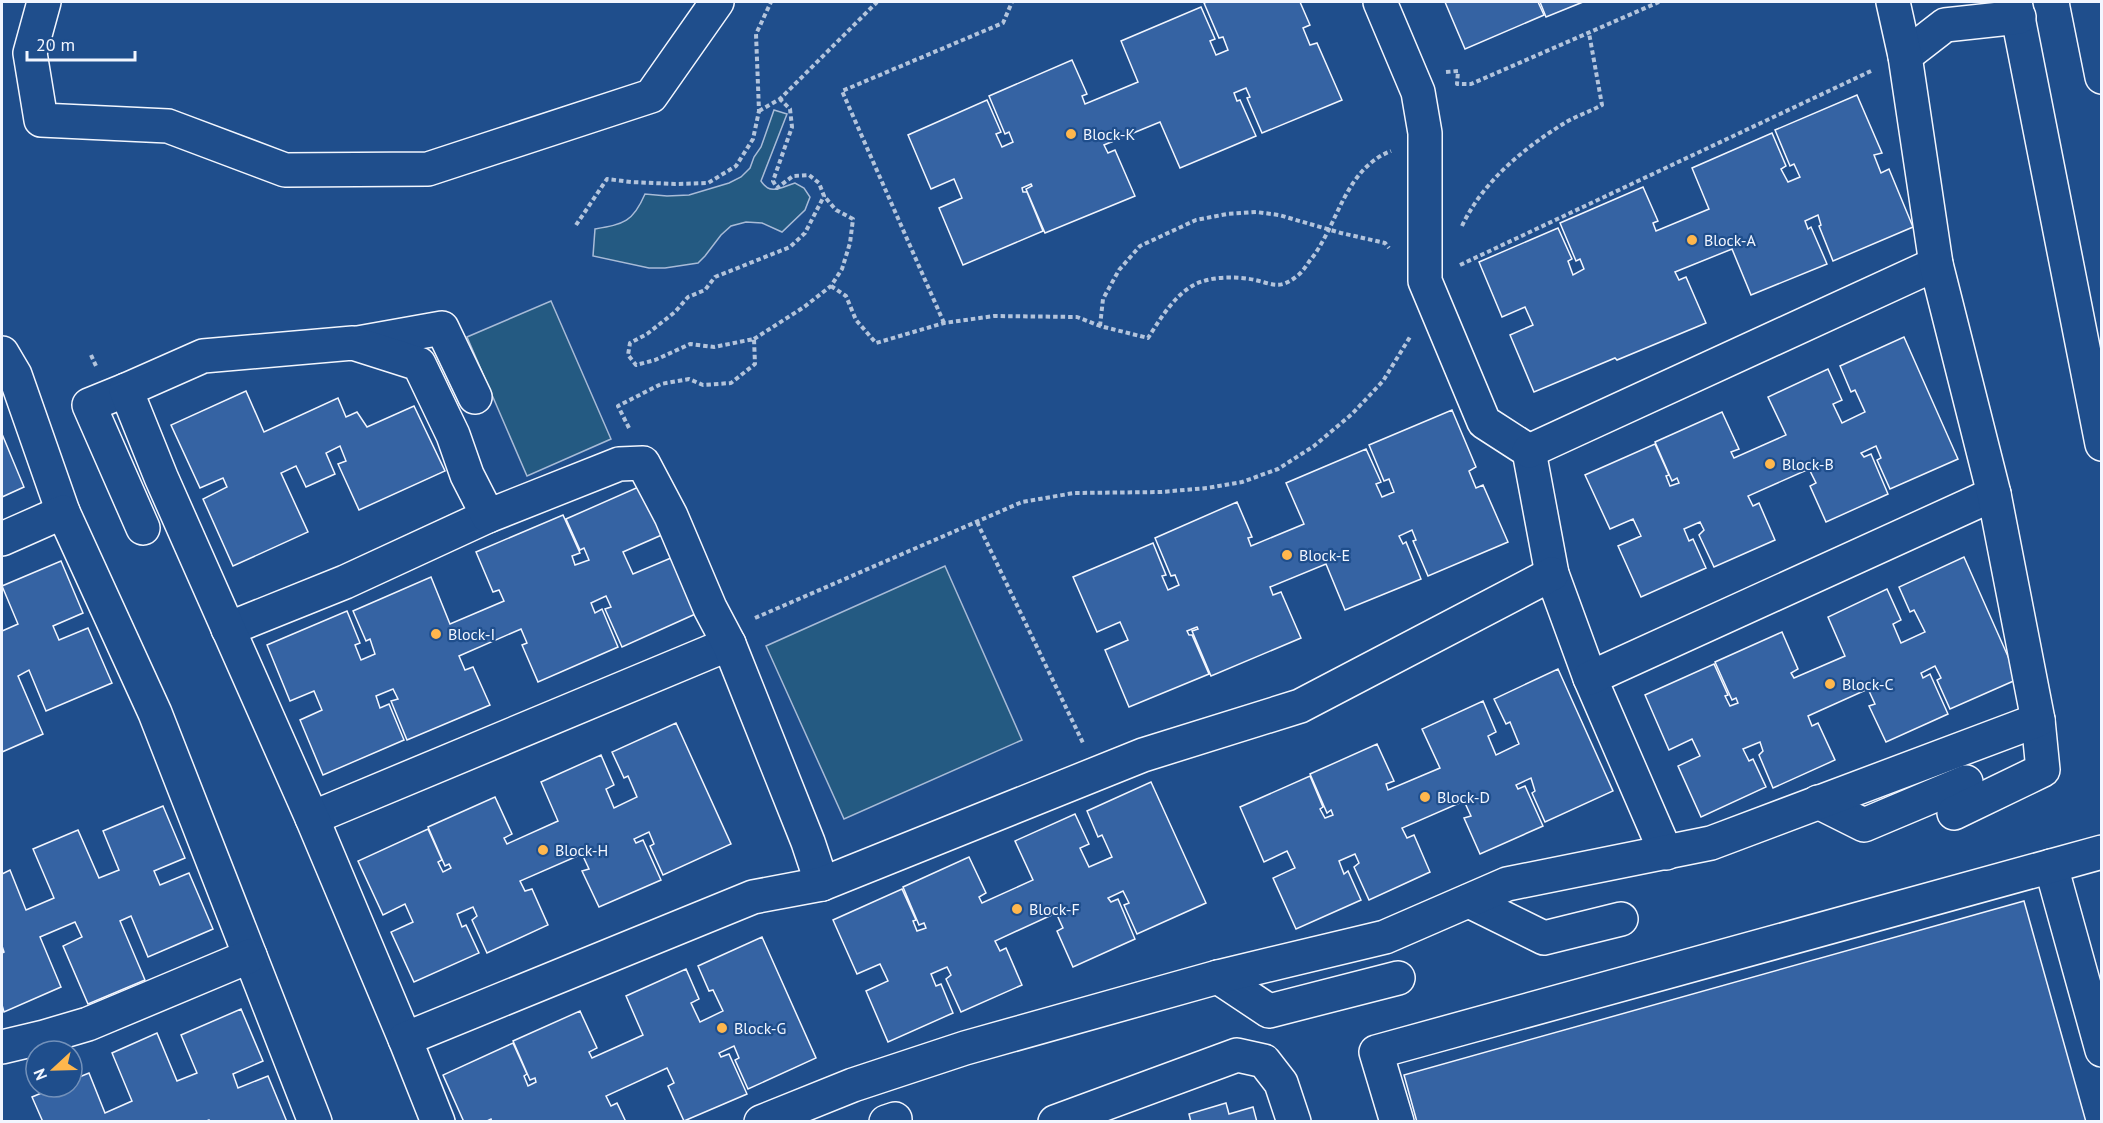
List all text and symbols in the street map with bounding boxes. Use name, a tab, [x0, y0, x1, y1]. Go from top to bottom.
scale bar	[27, 24, 135, 62]
text: 20 m	[36, 33, 75, 56]
place label: Block-K	[1083, 124, 1135, 144]
marker: Block-K	[1064, 127, 1078, 141]
place label: Block-A	[1704, 230, 1756, 250]
marker: Block-A	[1685, 233, 1699, 247]
place label: Block-B	[1782, 454, 1834, 474]
marker: Block-B	[1763, 457, 1777, 471]
place label: Block-E	[1299, 545, 1350, 565]
marker: Block-E	[1280, 548, 1294, 562]
place label: Block-I	[448, 624, 495, 644]
marker: Block-I	[429, 627, 443, 641]
place label: Block-C	[1842, 674, 1894, 694]
marker: Block-C	[1823, 677, 1837, 691]
place label: Block-D	[1437, 787, 1490, 807]
marker: Block-D	[1418, 790, 1432, 804]
place label: Block-H	[555, 840, 608, 860]
marker: Block-H	[536, 843, 550, 857]
place label: Block-F	[1029, 899, 1080, 919]
marker: Block-F	[1010, 902, 1024, 916]
place label: Block-G	[734, 1018, 786, 1038]
marker: Block-G	[715, 1021, 729, 1035]
north arrow	[24, 1039, 84, 1099]
text: N	[29, 1066, 51, 1083]

